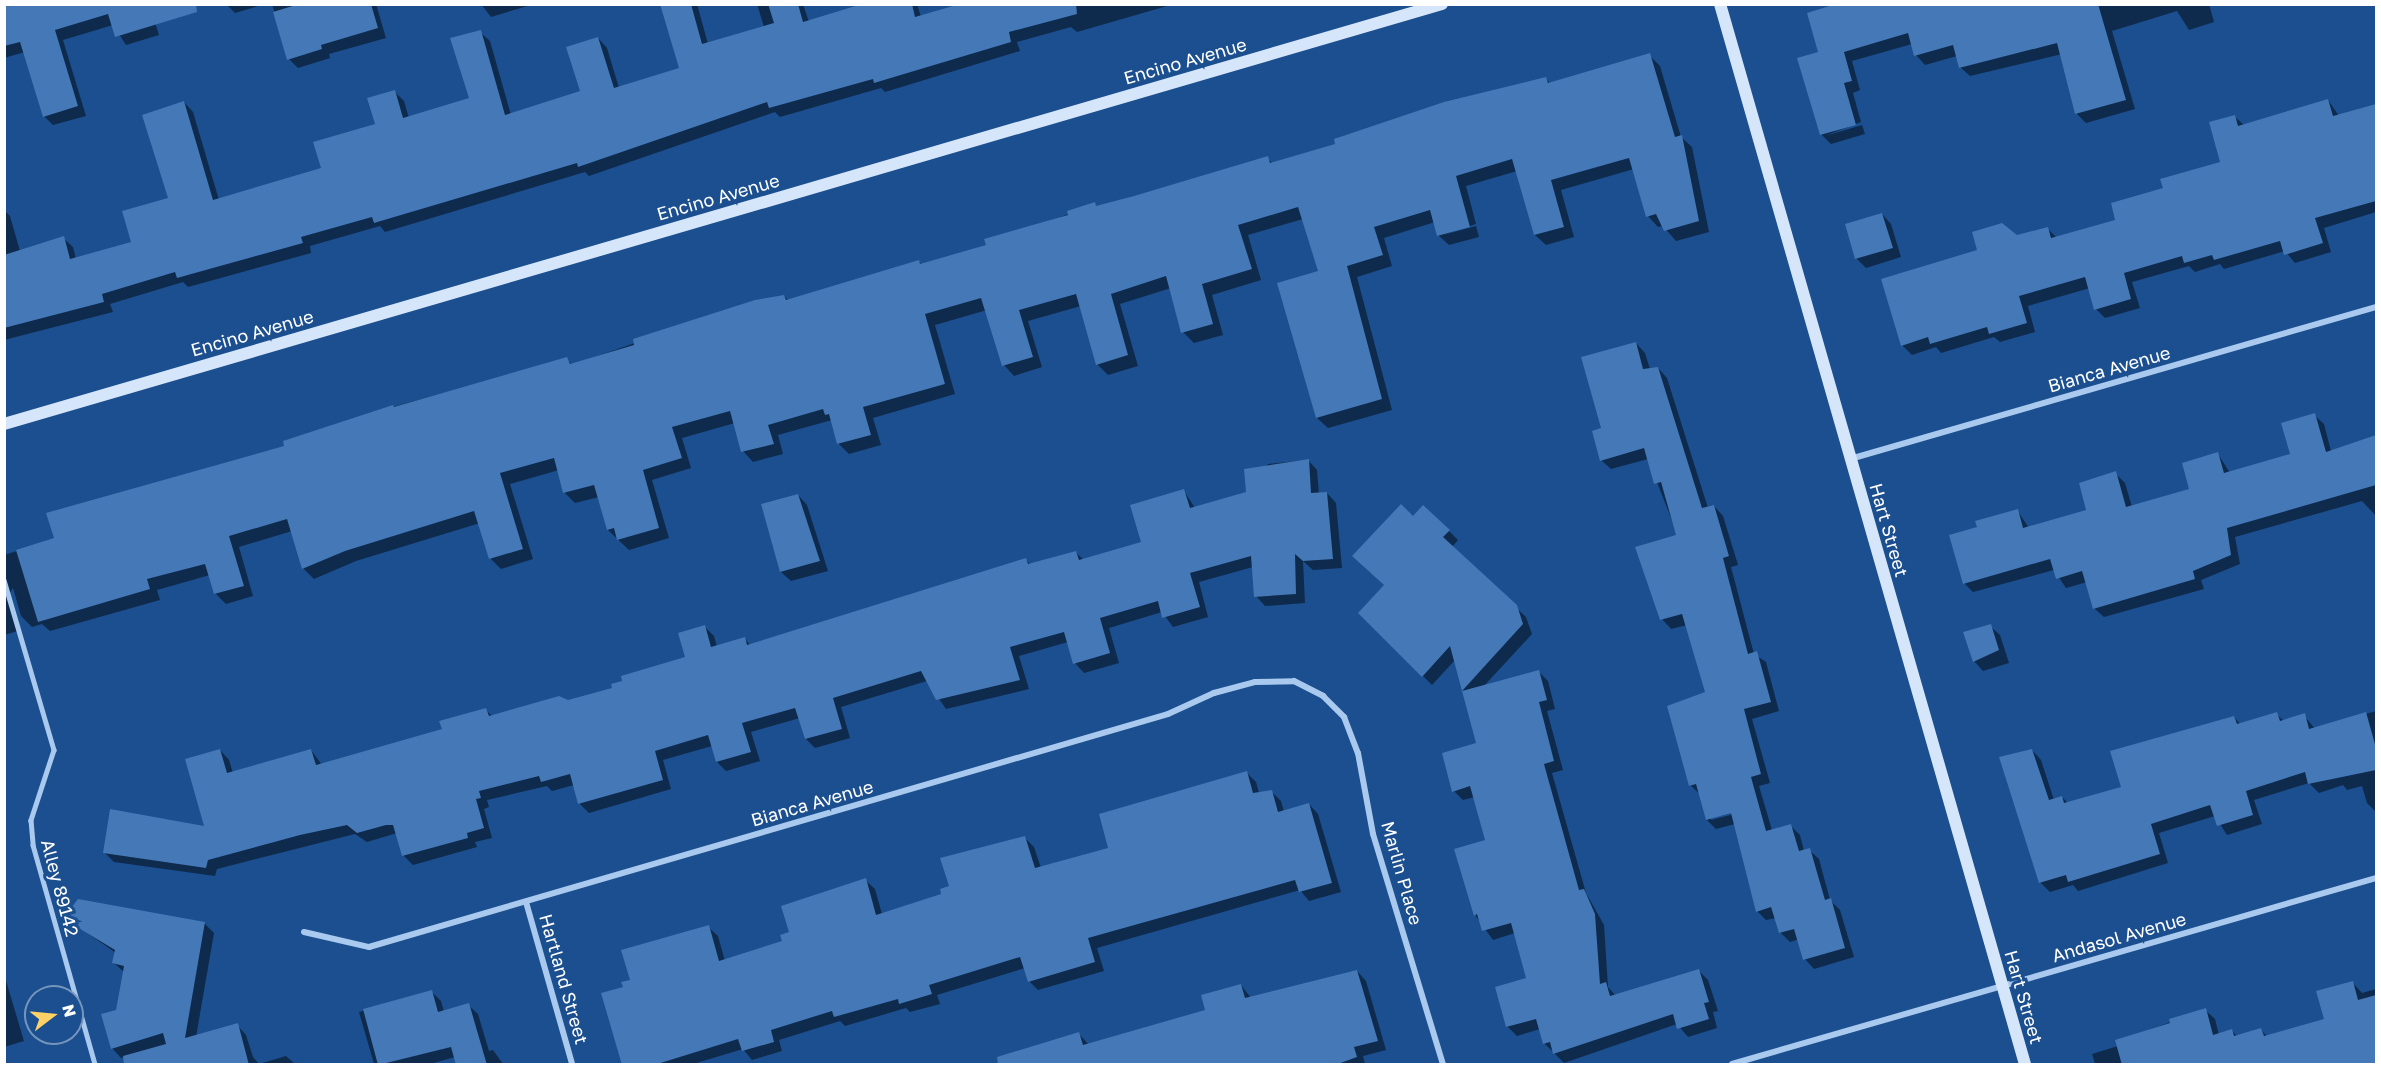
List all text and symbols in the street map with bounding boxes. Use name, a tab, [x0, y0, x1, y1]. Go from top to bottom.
street label: Encino Avenue	[1121, 33, 1249, 89]
street label: Encino Avenue	[654, 169, 782, 225]
street label: Encino Avenue	[188, 305, 316, 361]
street label: Bianca Avenue	[2045, 341, 2173, 397]
street label: Hart Street	[1865, 481, 1913, 579]
street label: Bianca Avenue	[748, 775, 876, 831]
street label: Marlin Place	[1377, 819, 1427, 927]
street label: Alley 89142	[37, 837, 83, 939]
street label: Andasol Avenue	[2049, 908, 2189, 966]
street label: Hartland Street	[535, 911, 593, 1047]
street label: Hart Street	[2000, 948, 2048, 1046]
north arrow	[24, 985, 84, 1045]
text: N	[58, 1002, 81, 1019]

